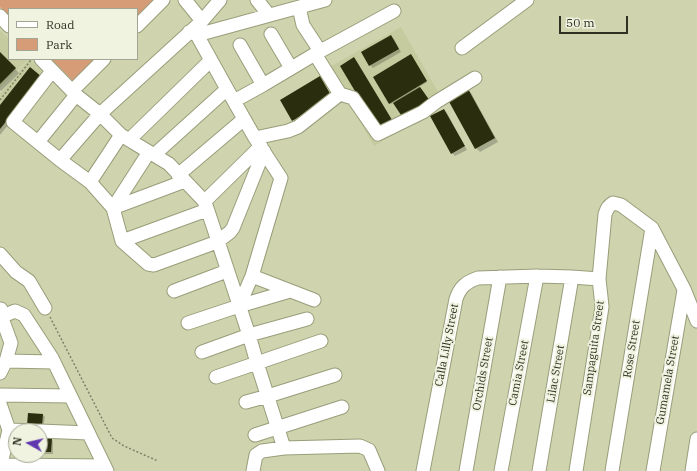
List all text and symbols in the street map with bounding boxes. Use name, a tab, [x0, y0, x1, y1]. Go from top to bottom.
legend	[8, 8, 138, 60]
scale bar	[561, 8, 630, 34]
text: 50 m	[566, 15, 595, 30]
text: Road	[46, 17, 75, 32]
text: Park	[46, 37, 72, 52]
street label: Sampaguita Street	[581, 300, 607, 396]
street label: Calla Lilly Street	[432, 302, 462, 388]
street label: Rose Street	[621, 319, 643, 379]
street label: Gumamela Street	[654, 334, 682, 426]
street label: Orchids Street	[470, 336, 496, 412]
street label: Camia Street	[506, 339, 532, 407]
street label: Lilac Street	[544, 344, 568, 404]
north arrow	[8, 423, 48, 463]
text: N	[10, 436, 25, 447]

